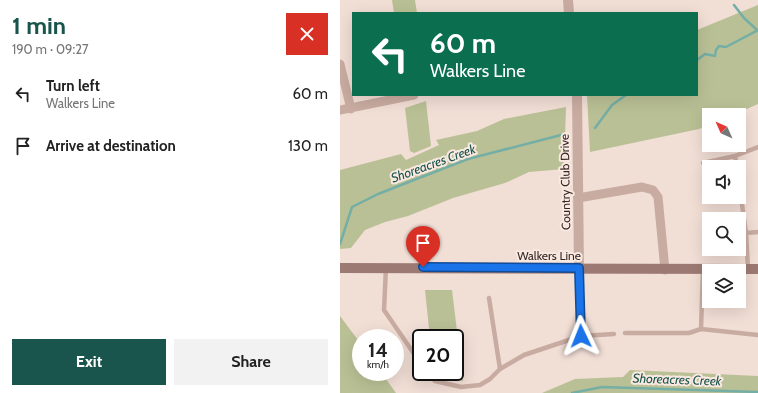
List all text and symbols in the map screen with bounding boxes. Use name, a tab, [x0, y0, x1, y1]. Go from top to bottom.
text: 1 min	[12, 11, 66, 40]
button: close	[286, 13, 328, 55]
text: 60 m	[430, 26, 496, 60]
icon: left	[364, 28, 416, 80]
text: 190 m · 09:27	[12, 41, 88, 57]
text: Walkers Line	[430, 60, 525, 82]
text: Turn left	[46, 77, 100, 95]
icon: left	[12, 83, 34, 105]
text: 60 m	[292, 85, 328, 103]
text: Walkers Line	[46, 95, 115, 111]
north arrow	[702, 108, 746, 152]
map controls	[702, 108, 746, 308]
street label: Country Club Drive	[557, 134, 573, 230]
icon: arrive	[12, 135, 34, 157]
text: Arrive at destination	[46, 137, 176, 155]
text: 130 m	[288, 137, 328, 155]
water label: Shoreacres Creek	[389, 140, 478, 186]
button: sound	[702, 160, 746, 204]
button: search	[702, 212, 746, 256]
pin	[406, 226, 440, 267]
icon: arrive	[412, 232, 434, 254]
street label: Walkers Line	[517, 248, 581, 263]
button: layers	[702, 264, 746, 308]
position arrow	[560, 315, 602, 357]
speed limit sign: 20	[412, 329, 464, 381]
text: 14	[368, 338, 388, 362]
button: Exit	[12, 339, 166, 385]
button: Share	[174, 339, 328, 385]
text: km/h	[367, 358, 389, 371]
water label: Shoreacres Creek	[632, 369, 722, 389]

